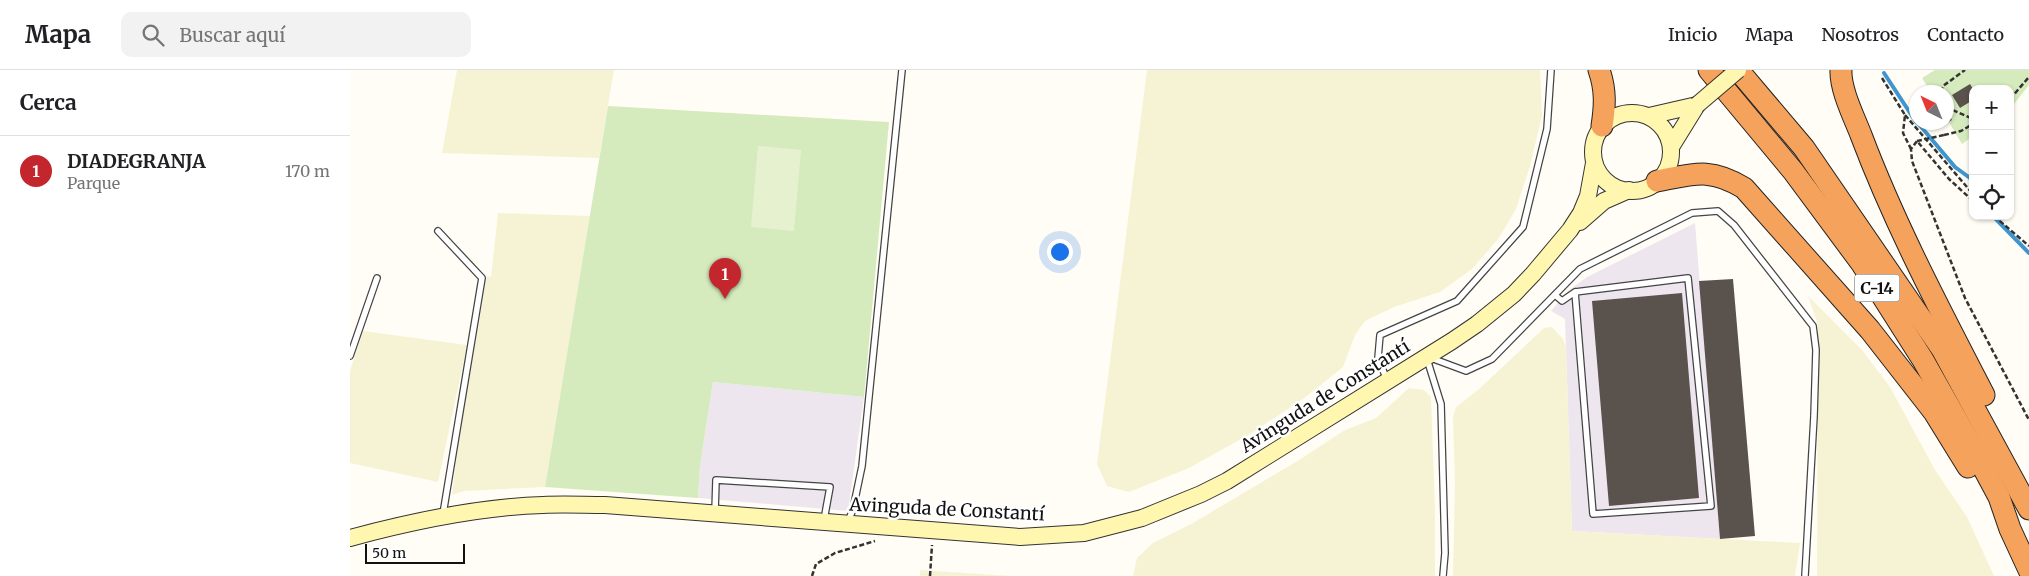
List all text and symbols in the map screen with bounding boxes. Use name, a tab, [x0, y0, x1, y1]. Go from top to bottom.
search box	[121, 12, 471, 57]
text: Mapa	[25, 19, 91, 50]
icon: search	[139, 21, 167, 49]
text: Buscar aquí	[179, 23, 285, 47]
text: Inicio	[1668, 23, 1717, 46]
text: Mapa	[1745, 23, 1794, 46]
text: Nosotros	[1822, 23, 1899, 46]
text: Contacto	[1927, 23, 2004, 46]
north arrow	[1909, 85, 1954, 130]
map controls	[1969, 85, 2014, 220]
button: +	[1969, 85, 2014, 130]
text: Cerca	[20, 89, 77, 116]
button: −	[1969, 130, 2014, 175]
text: DIADEGRANJA	[67, 149, 206, 173]
text: 1	[32, 161, 40, 181]
text: 170 m	[285, 161, 330, 181]
text: Parque	[67, 173, 120, 193]
button: locate	[1969, 175, 2014, 220]
your location	[1047, 239, 1073, 265]
pin: 1	[709, 258, 741, 299]
road number: C-14	[1854, 274, 1900, 302]
street label: Avinguda de Constantí	[1235, 334, 1415, 458]
street label: Avinguda de Constantí	[848, 492, 1046, 526]
scale bar	[365, 541, 465, 564]
text: 50 m	[372, 544, 406, 562]

